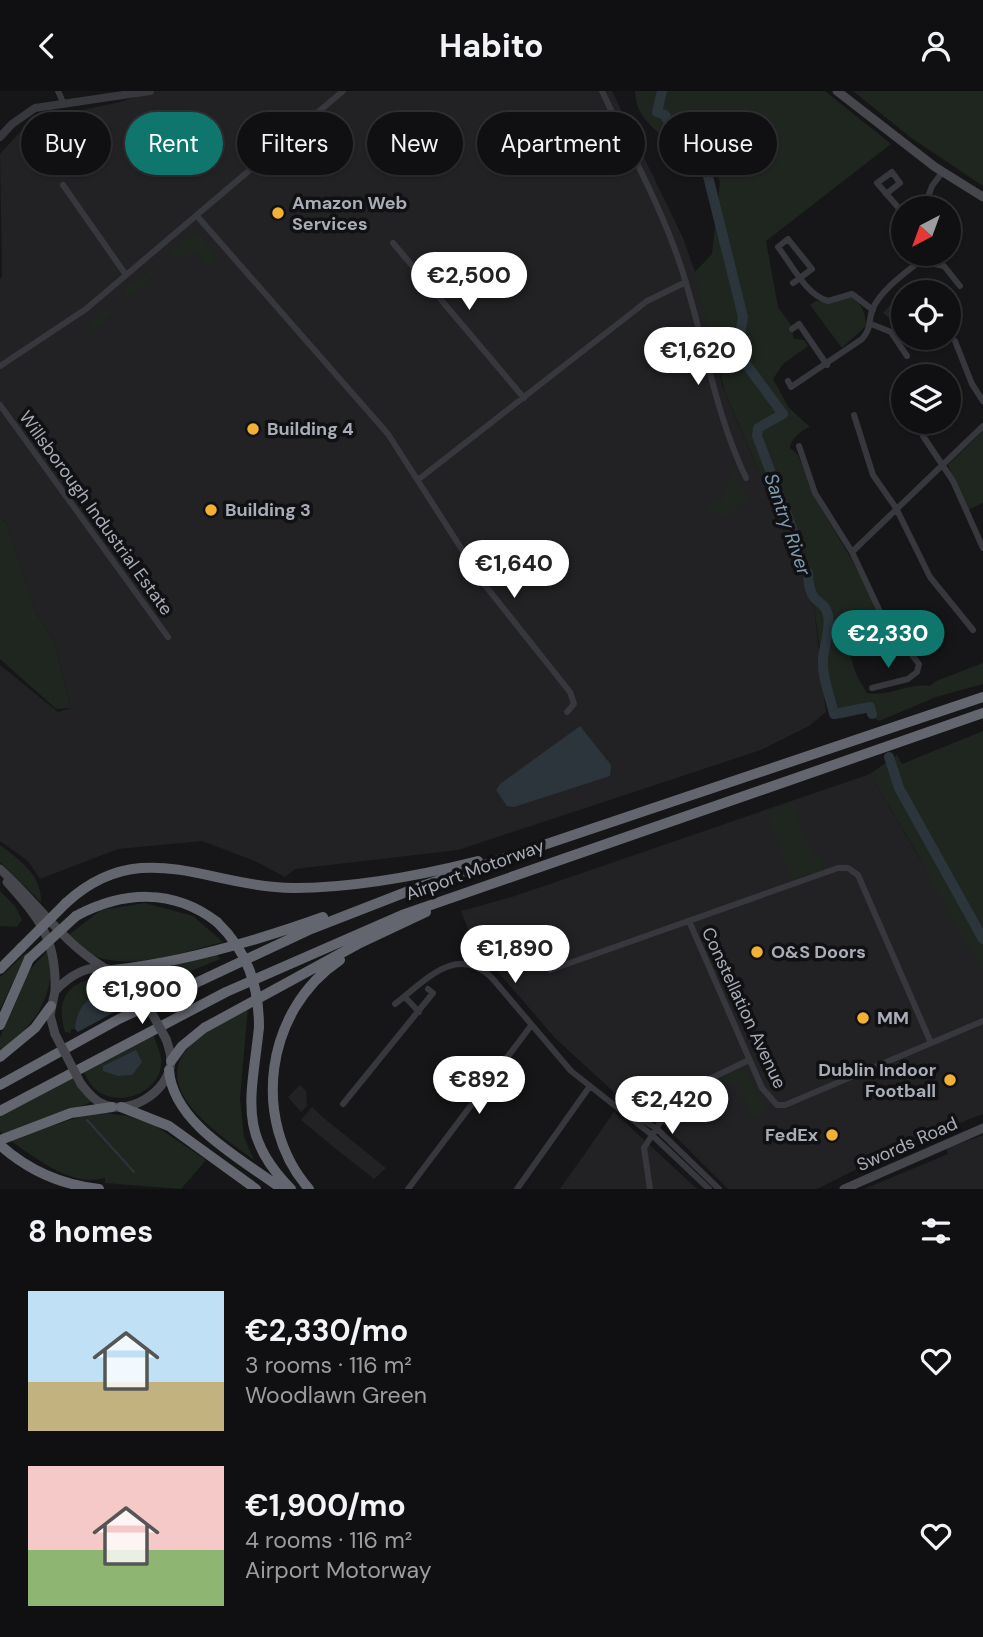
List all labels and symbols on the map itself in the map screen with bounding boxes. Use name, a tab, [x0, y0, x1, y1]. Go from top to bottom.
place label: Amazon Web Services	[292, 191, 407, 236]
north arrow	[891, 196, 961, 266]
marker: Amazon Web Services	[270, 205, 286, 221]
pin: €2,500	[412, 253, 526, 312]
pin: €1,620	[641, 327, 755, 387]
street label: Willsborough Industrial Estate	[14, 406, 178, 620]
place label: Building 4	[267, 417, 354, 441]
marker: Building 4	[245, 421, 261, 437]
water label: Santry River	[758, 470, 817, 579]
place label: Building 3	[225, 498, 311, 522]
marker: Building 3	[203, 502, 219, 518]
pin: €1,640	[457, 540, 571, 600]
pin: €2,330	[831, 611, 945, 670]
street label: Airport Motorway	[402, 834, 548, 906]
street label: Constellation Avenue	[696, 923, 792, 1093]
pin: €1,890	[458, 925, 572, 985]
place label: O&S Doors	[771, 940, 866, 964]
marker: O&S Doors	[749, 944, 765, 960]
pin: €1,900	[85, 967, 199, 1026]
place label: MM	[877, 1006, 909, 1030]
marker: MM	[855, 1010, 871, 1026]
pin: €892	[438, 1056, 520, 1116]
place label: Dublin Indoor Football	[818, 1058, 936, 1103]
marker: Dublin Indoor Football	[942, 1072, 958, 1088]
pin: €2,420	[615, 1077, 729, 1136]
street label: Swords Road	[853, 1111, 961, 1177]
place label: FedEx	[765, 1123, 818, 1147]
marker: FedEx	[824, 1127, 840, 1143]

